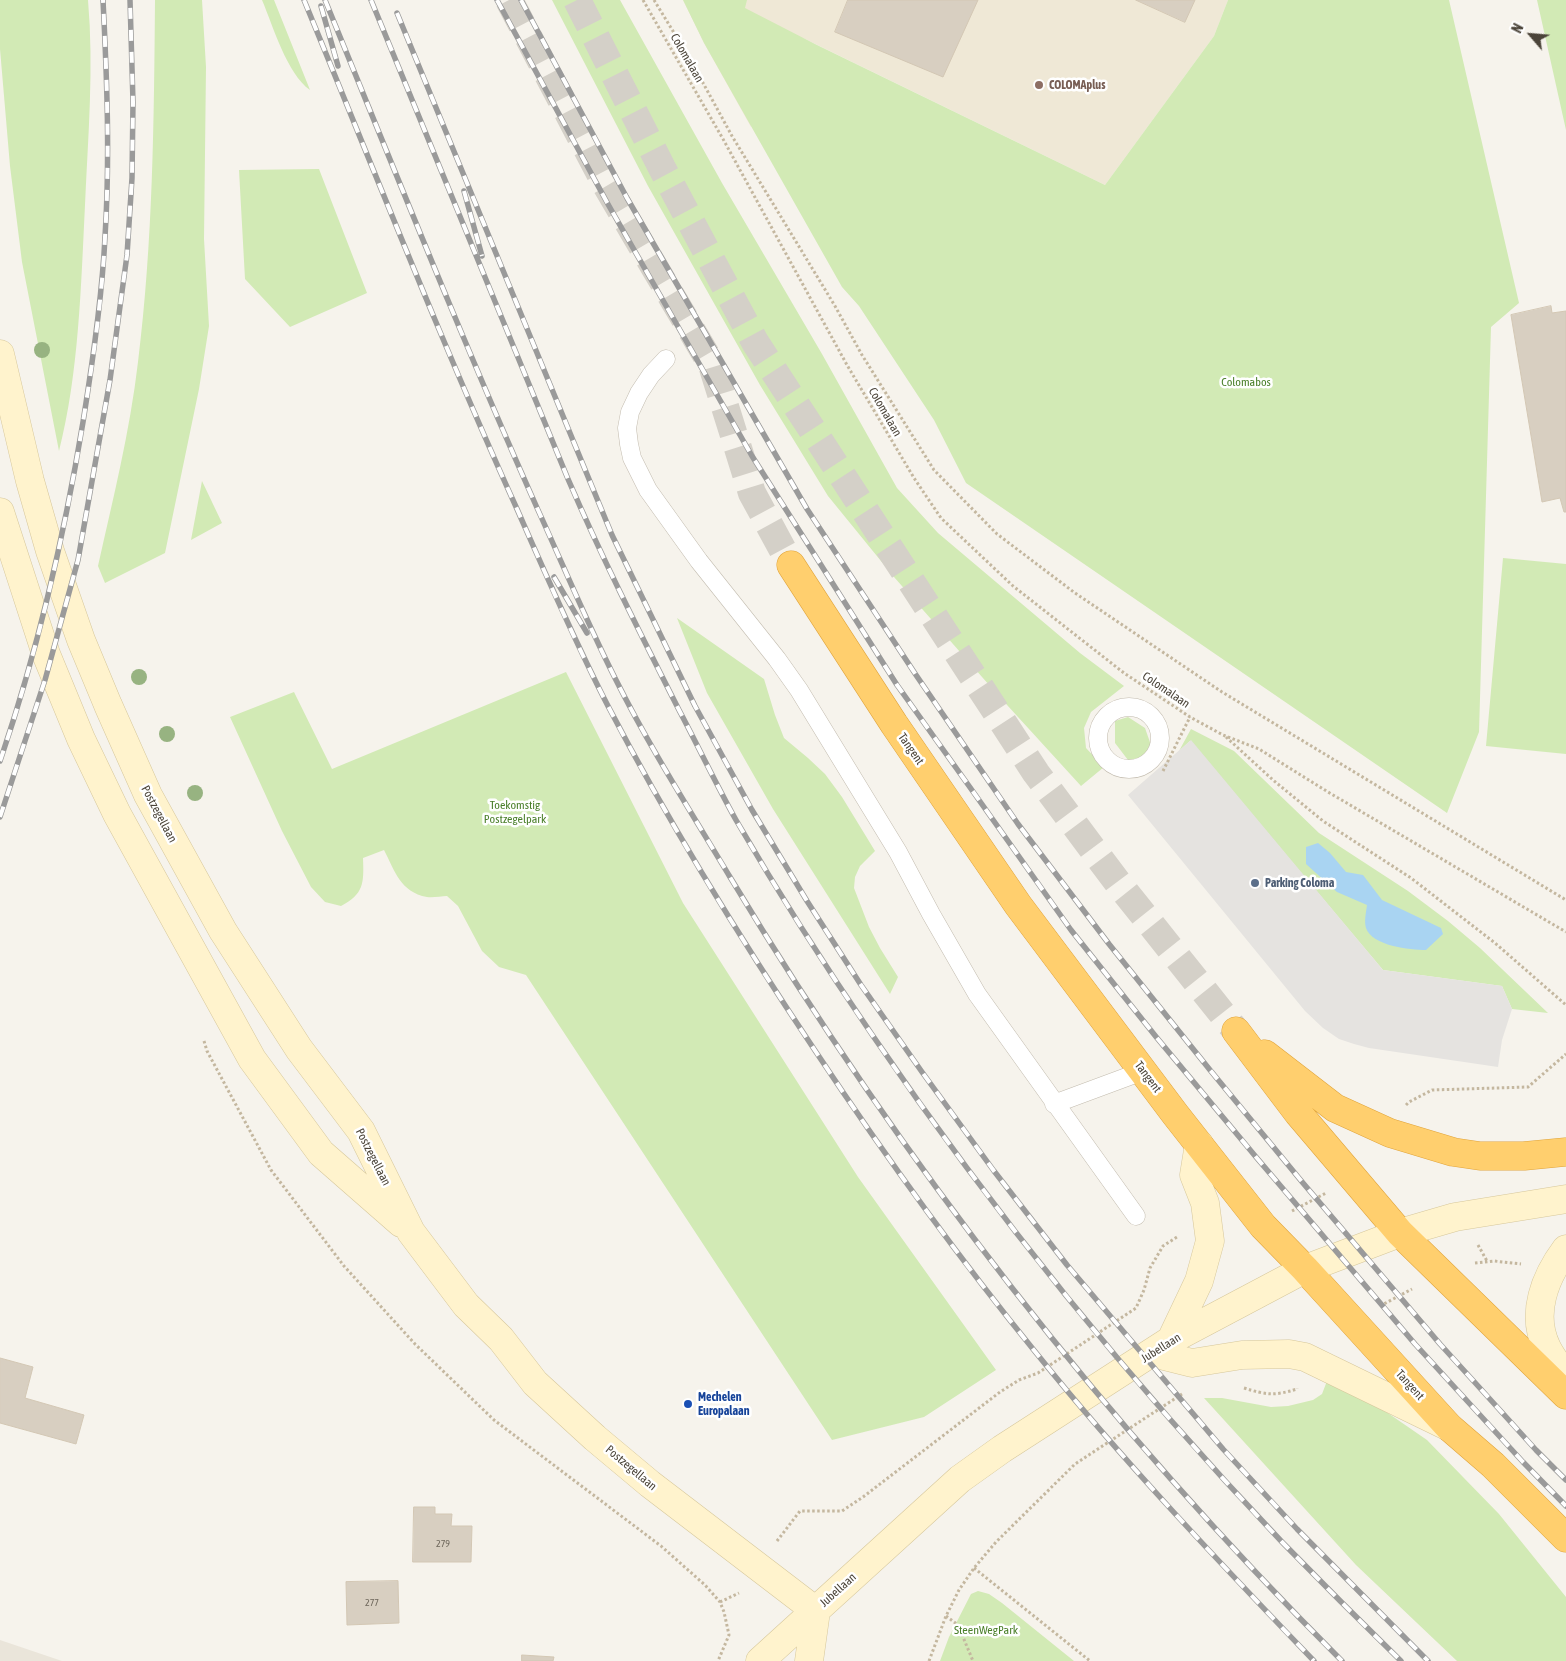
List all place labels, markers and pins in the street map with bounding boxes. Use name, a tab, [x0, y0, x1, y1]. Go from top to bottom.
place label: COLOMAplus	[1049, 78, 1105, 92]
marker: COLOMAplus	[1033, 79, 1045, 91]
place label: Parking Coloma	[1265, 876, 1334, 890]
marker: Parking Coloma	[1249, 877, 1261, 889]
place label: Mechelen Europalaan	[698, 1390, 750, 1418]
marker: Mechelen Europalaan	[682, 1398, 694, 1410]

